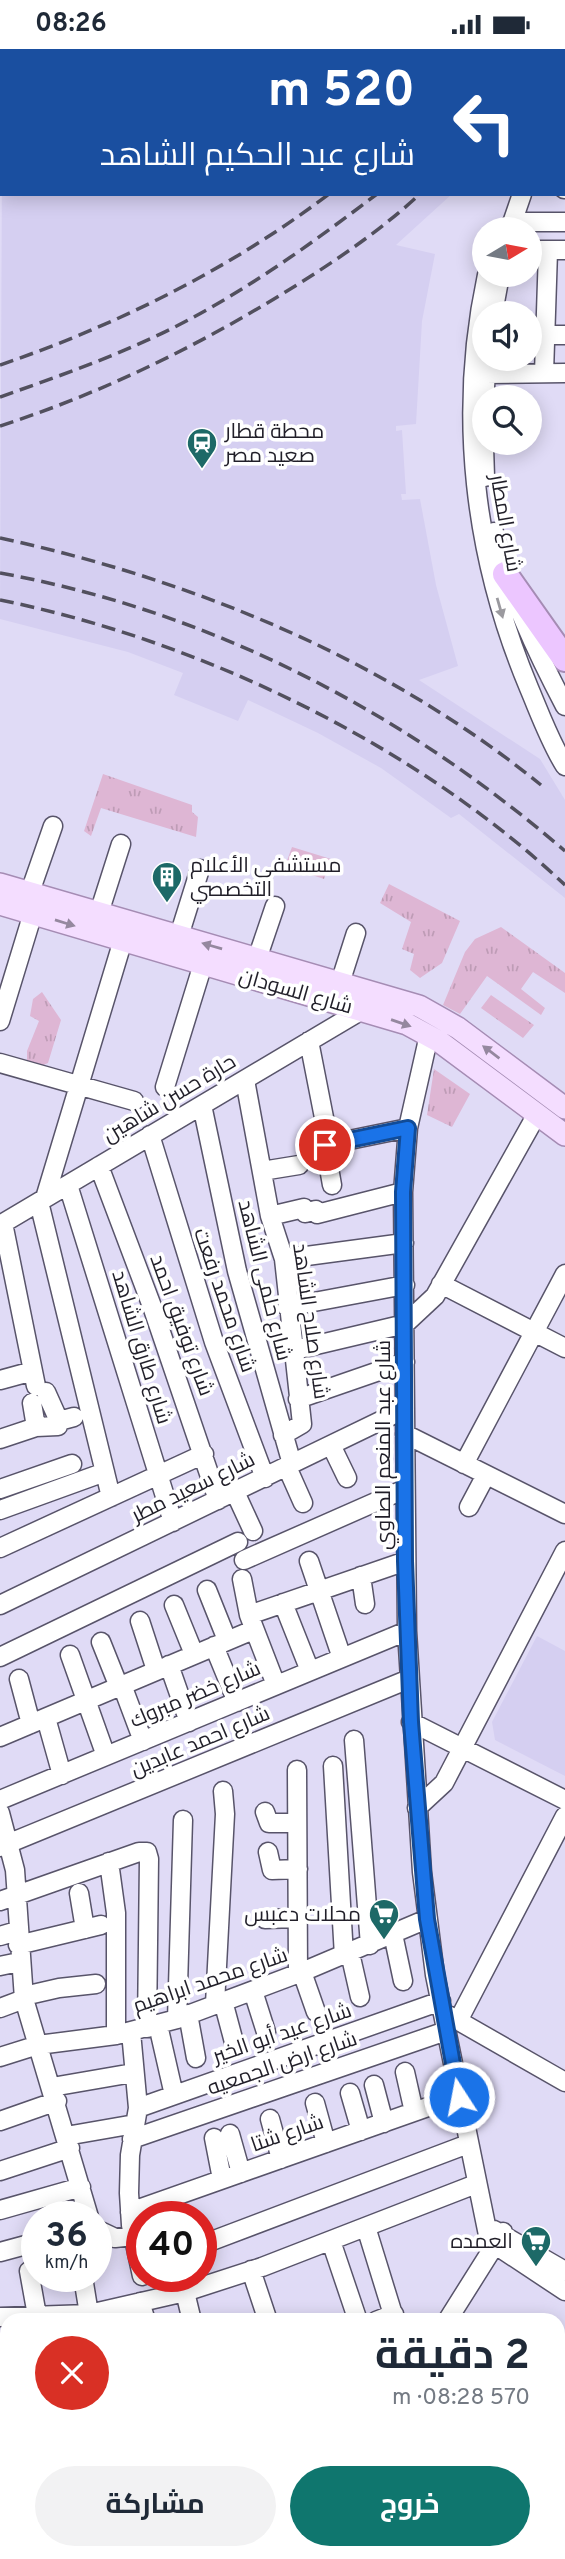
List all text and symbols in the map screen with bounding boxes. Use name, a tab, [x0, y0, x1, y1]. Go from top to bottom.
text: 08:26	[35, 8, 107, 41]
text: 520 m	[268, 62, 415, 124]
icon: left	[439, 77, 530, 168]
text: شارع عبد الحكيم الشاهد	[100, 137, 415, 177]
north arrow	[472, 217, 542, 287]
map controls	[472, 217, 542, 455]
button: sound	[472, 301, 542, 371]
button: search	[472, 385, 542, 455]
place label: محطة قطار صعيد مصر	[224, 419, 324, 470]
station icon: محطة قطار صعيد مصر	[185, 426, 219, 470]
street label: شارع المطار	[482, 471, 526, 574]
one-way arrow	[496, 598, 506, 619]
place label: مستشفي الأعلام التخصصي	[190, 853, 342, 904]
building icon: مستشفي الأعلام التخصصي	[150, 860, 184, 904]
one-way arrow	[55, 918, 76, 928]
one-way arrow	[201, 940, 223, 951]
street label: شارع السودان	[236, 963, 356, 1022]
one-way arrow	[390, 1018, 411, 1029]
one-way arrow	[482, 1046, 500, 1060]
street label: حارة حسن شاهين	[98, 1049, 241, 1150]
pin	[295, 1115, 355, 1175]
icon: arrive	[306, 1126, 344, 1164]
street label: شارع حلمى الشاهد	[230, 1197, 297, 1364]
street label: شارع محمد رفعت	[186, 1225, 261, 1376]
street label: شارع صلاح الشاهد	[285, 1241, 334, 1401]
street label: شارع توفيق احمد	[142, 1251, 219, 1400]
street label: شارع طارق الشاهد	[104, 1267, 177, 1428]
street label: شارع عبد المنعم الصاوي	[371, 1340, 399, 1550]
street label: شارع سعيد مطر	[127, 1447, 260, 1530]
street label: شارع خضر مبروك	[126, 1656, 265, 1735]
street label: شارع احمد عابدين	[127, 1701, 274, 1784]
supermarket icon: محلات دعبس	[367, 1897, 401, 1941]
place label: محلات دعبس	[244, 1902, 361, 1929]
street label: شارع محمد ابراهيم	[129, 1942, 291, 2021]
street label: شارع عيد أبو الخير	[208, 1997, 356, 2071]
street label: شارع ارض الجمعيه	[204, 2026, 361, 2103]
position arrow	[422, 2060, 496, 2134]
street label: شارع شتا	[247, 2109, 328, 2159]
speed limit sign: 40	[126, 2201, 217, 2292]
text: 36	[45, 2215, 88, 2259]
supermarket icon: العمده	[519, 2224, 553, 2268]
place label: العمده	[451, 2229, 513, 2256]
text: km/h	[45, 2252, 88, 2275]
text: 2 دقيقة	[375, 2331, 530, 2384]
button: close	[35, 2336, 109, 2410]
text: 570 m · 08:28	[392, 2384, 530, 2413]
button: مشاركة	[35, 2466, 276, 2546]
button: خروج	[290, 2466, 530, 2546]

